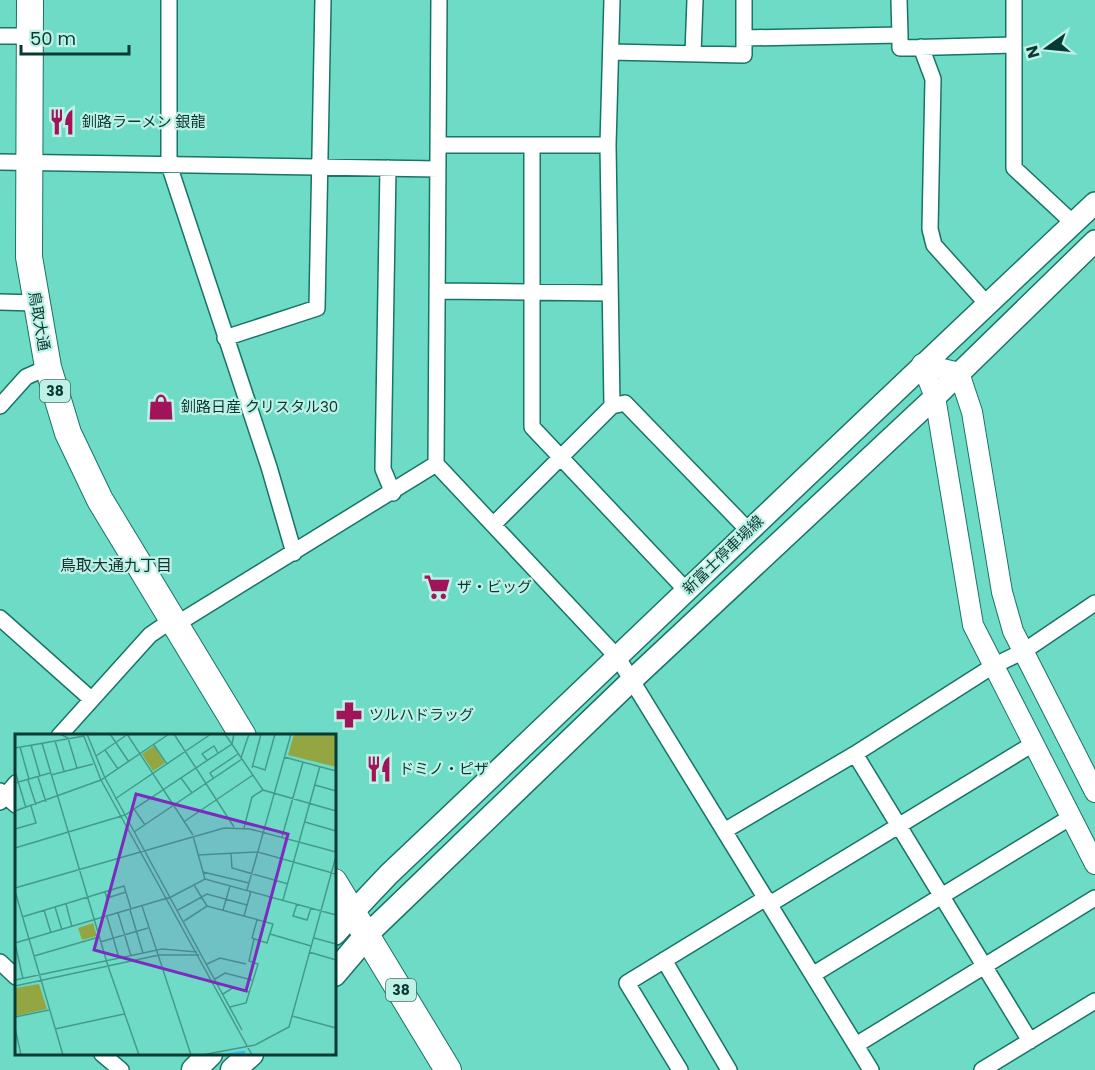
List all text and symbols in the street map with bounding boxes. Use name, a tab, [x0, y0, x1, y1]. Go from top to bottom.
scale bar	[21, 18, 129, 56]
north arrow	[1017, 18, 1077, 78]
text: 50 m	[30, 26, 76, 51]
text: N	[1020, 43, 1046, 61]
restaurant icon: 釧路ラーメン 銀龍	[47, 107, 77, 137]
place label: 釧路ラーメン 銀龍	[82, 111, 205, 132]
street label: 鳥取大通	[24, 290, 55, 352]
road number: 38	[40, 380, 70, 402]
shop icon: 釧路日産 クリスタル30	[146, 392, 176, 422]
place label: 釧路日産 クリスタル30	[181, 396, 338, 417]
street label: 新富士停車場線	[678, 511, 768, 599]
district label: 鳥取大通九丁目	[60, 554, 172, 577]
supermarket icon: ザ・ビッグ	[422, 572, 452, 602]
place label: ザ・ビッグ	[457, 576, 532, 597]
pharmacy icon: ツルハドラッグ	[334, 700, 364, 730]
place label: ツルハドラッグ	[369, 704, 474, 725]
inset map	[15, 734, 336, 1055]
restaurant icon: ドミノ・ピザ	[364, 754, 394, 784]
place label: ドミノ・ピザ	[399, 758, 489, 779]
road number: 38	[386, 979, 416, 1001]

